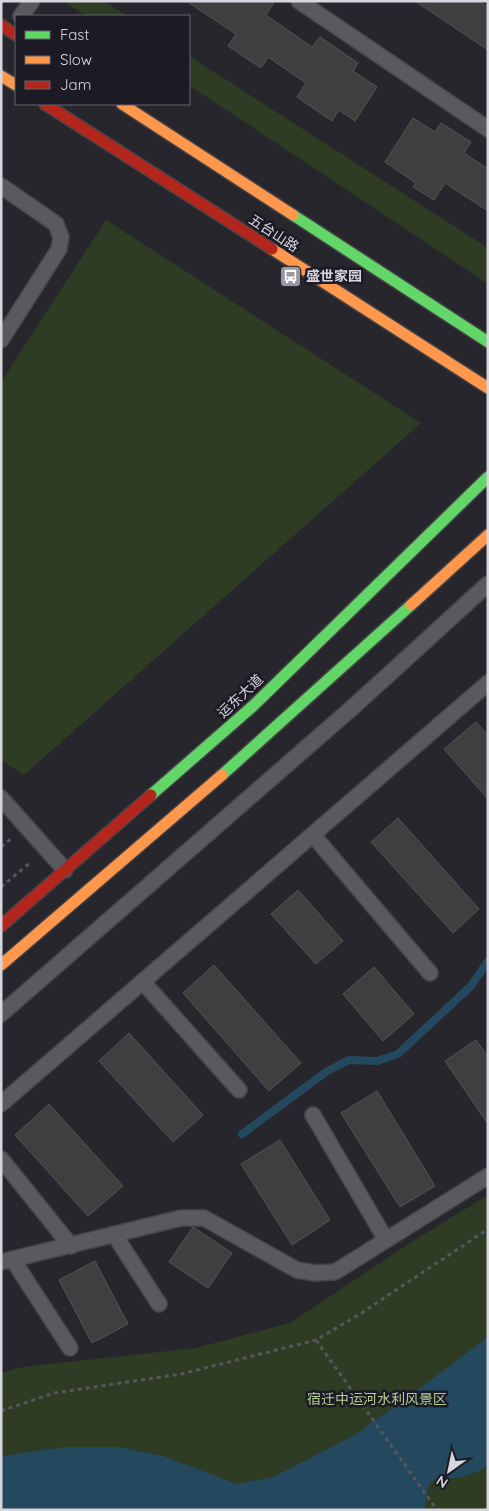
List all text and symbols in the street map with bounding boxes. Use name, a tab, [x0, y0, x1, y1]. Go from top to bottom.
legend	[15, 15, 190, 105]
text: Fast	[60, 25, 89, 44]
text: Slow	[60, 50, 92, 69]
text: Jam	[60, 75, 91, 94]
street label: 五台山路	[246, 210, 302, 256]
bus stop icon: 盛世家园	[278, 264, 302, 288]
place label: 盛世家园	[306, 267, 362, 285]
street label: 运东大道	[213, 670, 267, 722]
park label: 宿迁中运河水利风景区	[307, 1390, 447, 1408]
north arrow	[424, 1446, 474, 1496]
text: N	[433, 1472, 451, 1492]

